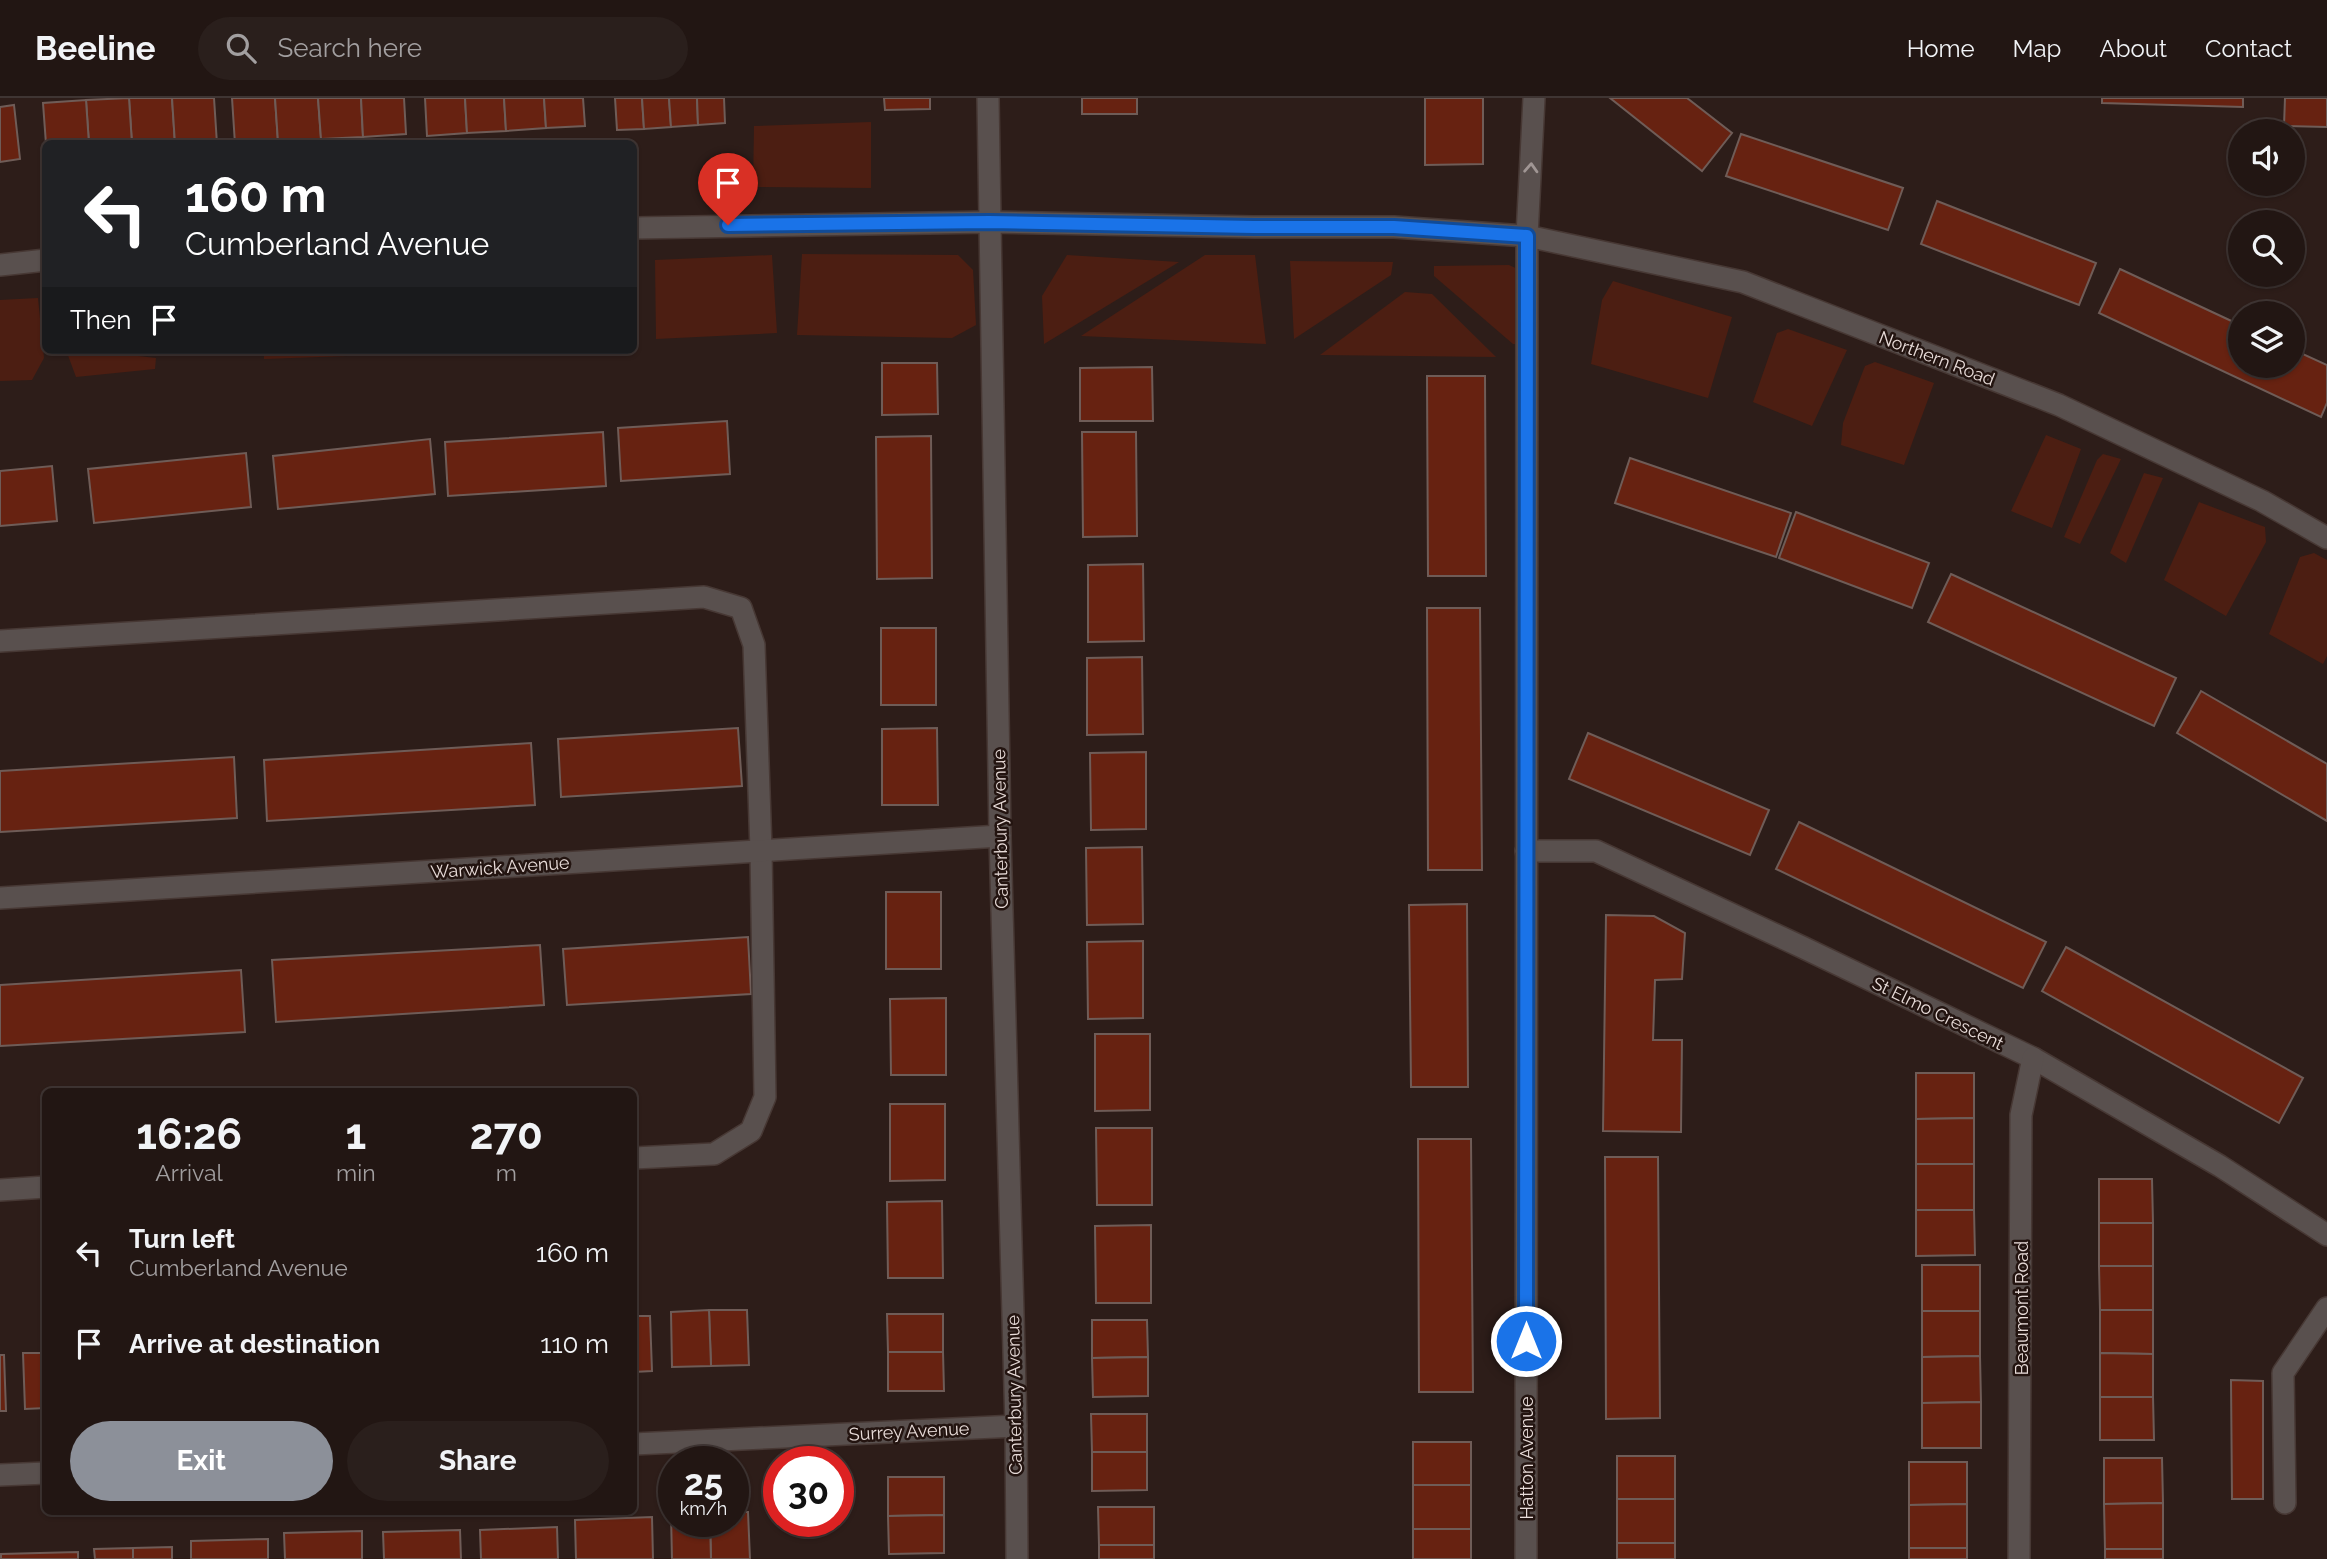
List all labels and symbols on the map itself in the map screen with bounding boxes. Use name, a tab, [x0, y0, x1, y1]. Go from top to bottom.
pin	[698, 153, 758, 225]
one-way arrow	[1523, 162, 1538, 173]
street label: Northern Road	[1876, 326, 1998, 390]
street label: Canterbury Avenue	[988, 748, 1012, 909]
street label: Warwick Avenue	[430, 852, 571, 882]
street label: St Elmo Crescent	[1869, 972, 2007, 1054]
street label: Beaumont Road	[2011, 1241, 2032, 1375]
position arrow	[1489, 1304, 1563, 1378]
street label: Canterbury Avenue	[1002, 1314, 1026, 1475]
street label: Hatton Avenue	[1516, 1396, 1537, 1520]
street label: Surrey Avenue	[848, 1417, 970, 1445]
speed limit sign: 30	[763, 1446, 854, 1537]

